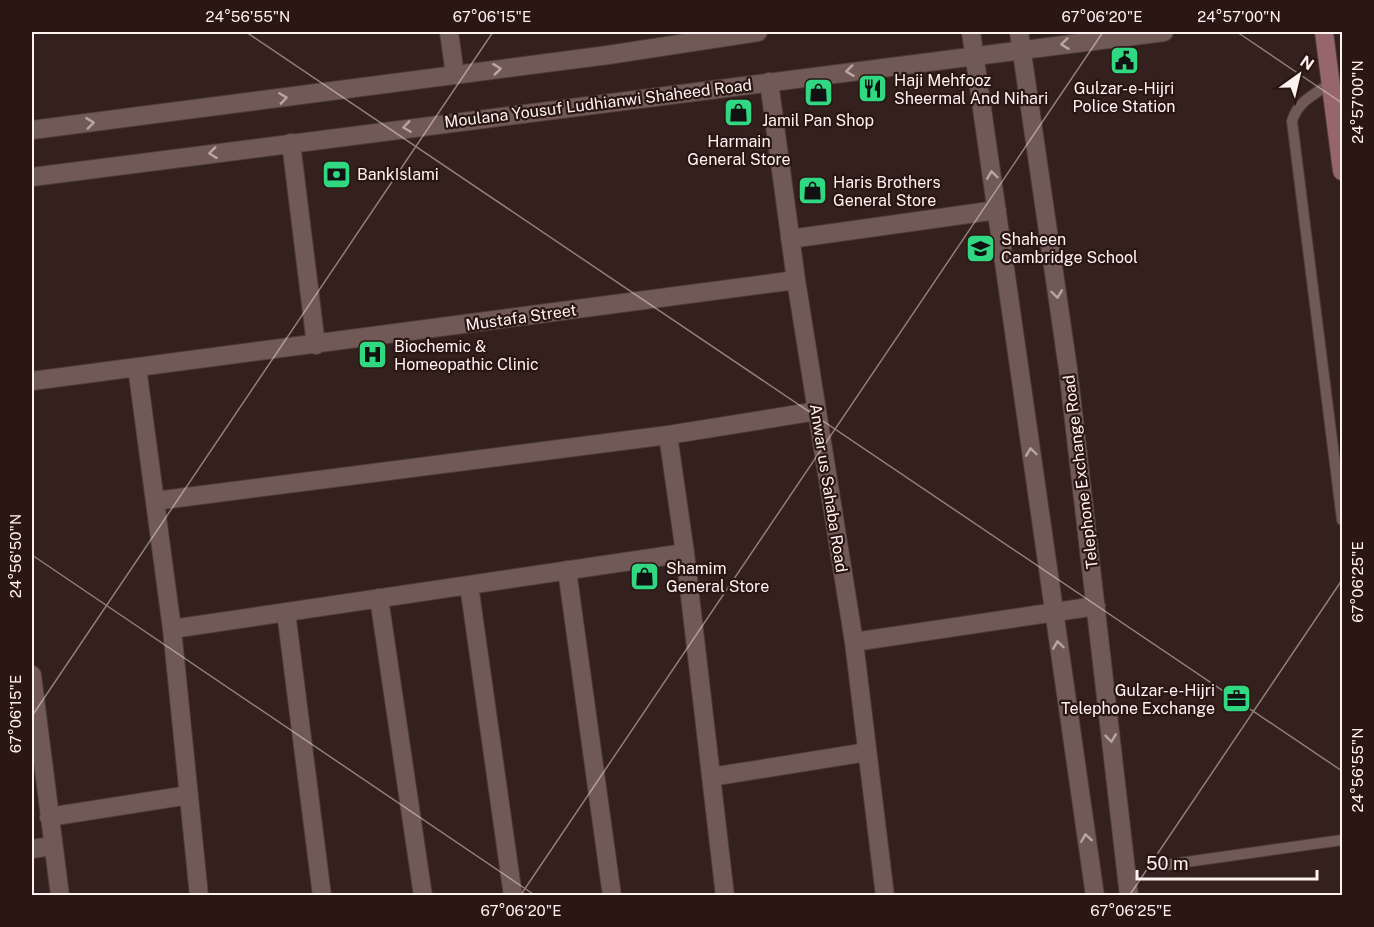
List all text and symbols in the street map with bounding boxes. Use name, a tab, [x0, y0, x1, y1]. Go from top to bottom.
text: 24°56'55"N	[206, 8, 290, 25]
text: 67°06'15"E	[453, 8, 531, 25]
text: 67°06'20"E	[1062, 8, 1142, 25]
text: 24°57'00"N	[1197, 8, 1281, 25]
one-way arrow	[1060, 37, 1069, 49]
public building icon: Gulzar-e-Hijri Police Station	[1108, 44, 1140, 76]
north arrow	[1269, 45, 1329, 105]
text: N	[1297, 52, 1318, 74]
text: 24°57'00"N	[1349, 60, 1366, 144]
one-way arrow	[492, 64, 502, 76]
one-way arrow	[846, 65, 855, 77]
place label: Haji Mehfooz Sheermal And Nihari	[894, 71, 1048, 108]
restaurant icon: Haji Mehfooz Sheermal And Nihari	[857, 73, 889, 105]
street label: Moulana Yousuf Ludhianwi Shaheed Road	[443, 75, 753, 132]
shop icon: Jamil Pan Shop	[802, 76, 834, 108]
place label: Gulzar-e-Hijri Police Station	[1073, 79, 1175, 116]
one-way arrow	[278, 92, 287, 104]
shop icon: Harmain General Store	[723, 97, 755, 129]
place label: Jamil Pan Shop	[762, 111, 874, 130]
one-way arrow	[85, 117, 94, 130]
one-way arrow	[402, 121, 411, 133]
place label: Harmain General Store	[687, 132, 791, 169]
one-way arrow	[209, 146, 218, 158]
bank icon: BankIslami	[320, 158, 352, 190]
place label: BankIslami	[357, 165, 439, 184]
one-way arrow	[986, 171, 998, 180]
place label: Haris Brothers General Store	[833, 173, 941, 210]
shop icon: Haris Brothers General Store	[796, 175, 828, 207]
place label: Shaheen Cambridge School	[1001, 230, 1138, 267]
school or university icon: Shaheen Cambridge School	[964, 232, 996, 264]
one-way arrow	[1051, 290, 1063, 299]
street label: Mustafa Street	[464, 300, 578, 335]
place label: Biochemic & Homeopathic Clinic	[394, 337, 539, 374]
hospital icon: Biochemic & Homeopathic Clinic	[357, 339, 389, 371]
street label: Telephone Exchange Road	[1059, 374, 1102, 570]
street label: Anwar us Sahaba Road	[806, 402, 851, 574]
one-way arrow	[1025, 447, 1037, 456]
text: 24°56'50"N	[7, 514, 24, 598]
text: 67°06'25"E	[1349, 541, 1366, 623]
place label: Shamim General Store	[666, 559, 769, 596]
shop icon: Shamim General Store	[629, 561, 661, 593]
one-way arrow	[1053, 640, 1065, 649]
text: 67°06'15"E	[7, 675, 24, 753]
place label: Gulzar-e-Hijri Telephone Exchange	[1061, 681, 1215, 718]
office icon: Gulzar-e-Hijri Telephone Exchange	[1220, 683, 1252, 715]
text: 24°56'55"N	[1349, 728, 1366, 812]
one-way arrow	[1104, 733, 1117, 742]
one-way arrow	[1080, 833, 1092, 842]
scale bar	[1137, 843, 1317, 881]
text: 50 m	[1146, 853, 1189, 874]
text: 67°06'20"E	[481, 902, 561, 919]
text: 67°06'25"E	[1090, 902, 1172, 919]

